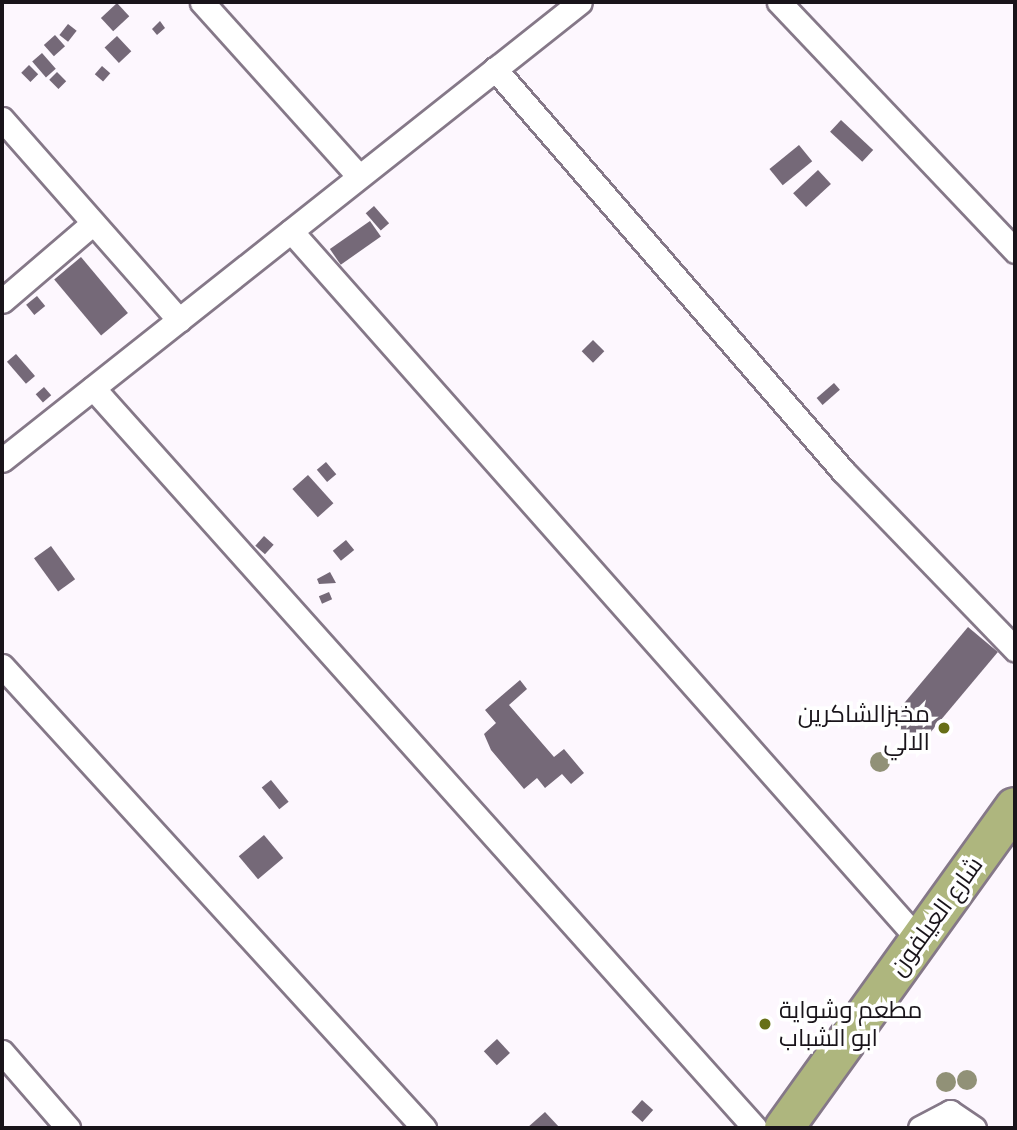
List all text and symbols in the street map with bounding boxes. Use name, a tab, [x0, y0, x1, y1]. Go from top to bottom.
place label: مخبزالشاكرين الالي	[798, 700, 930, 756]
marker: مخبزالشاكرين الالي	[936, 720, 952, 736]
street label: شارع العيلفون	[883, 851, 989, 981]
place label: مطعم وشواية ابو الشباب	[779, 996, 922, 1052]
marker: مطعم وشواية ابو الشباب	[757, 1016, 773, 1032]

